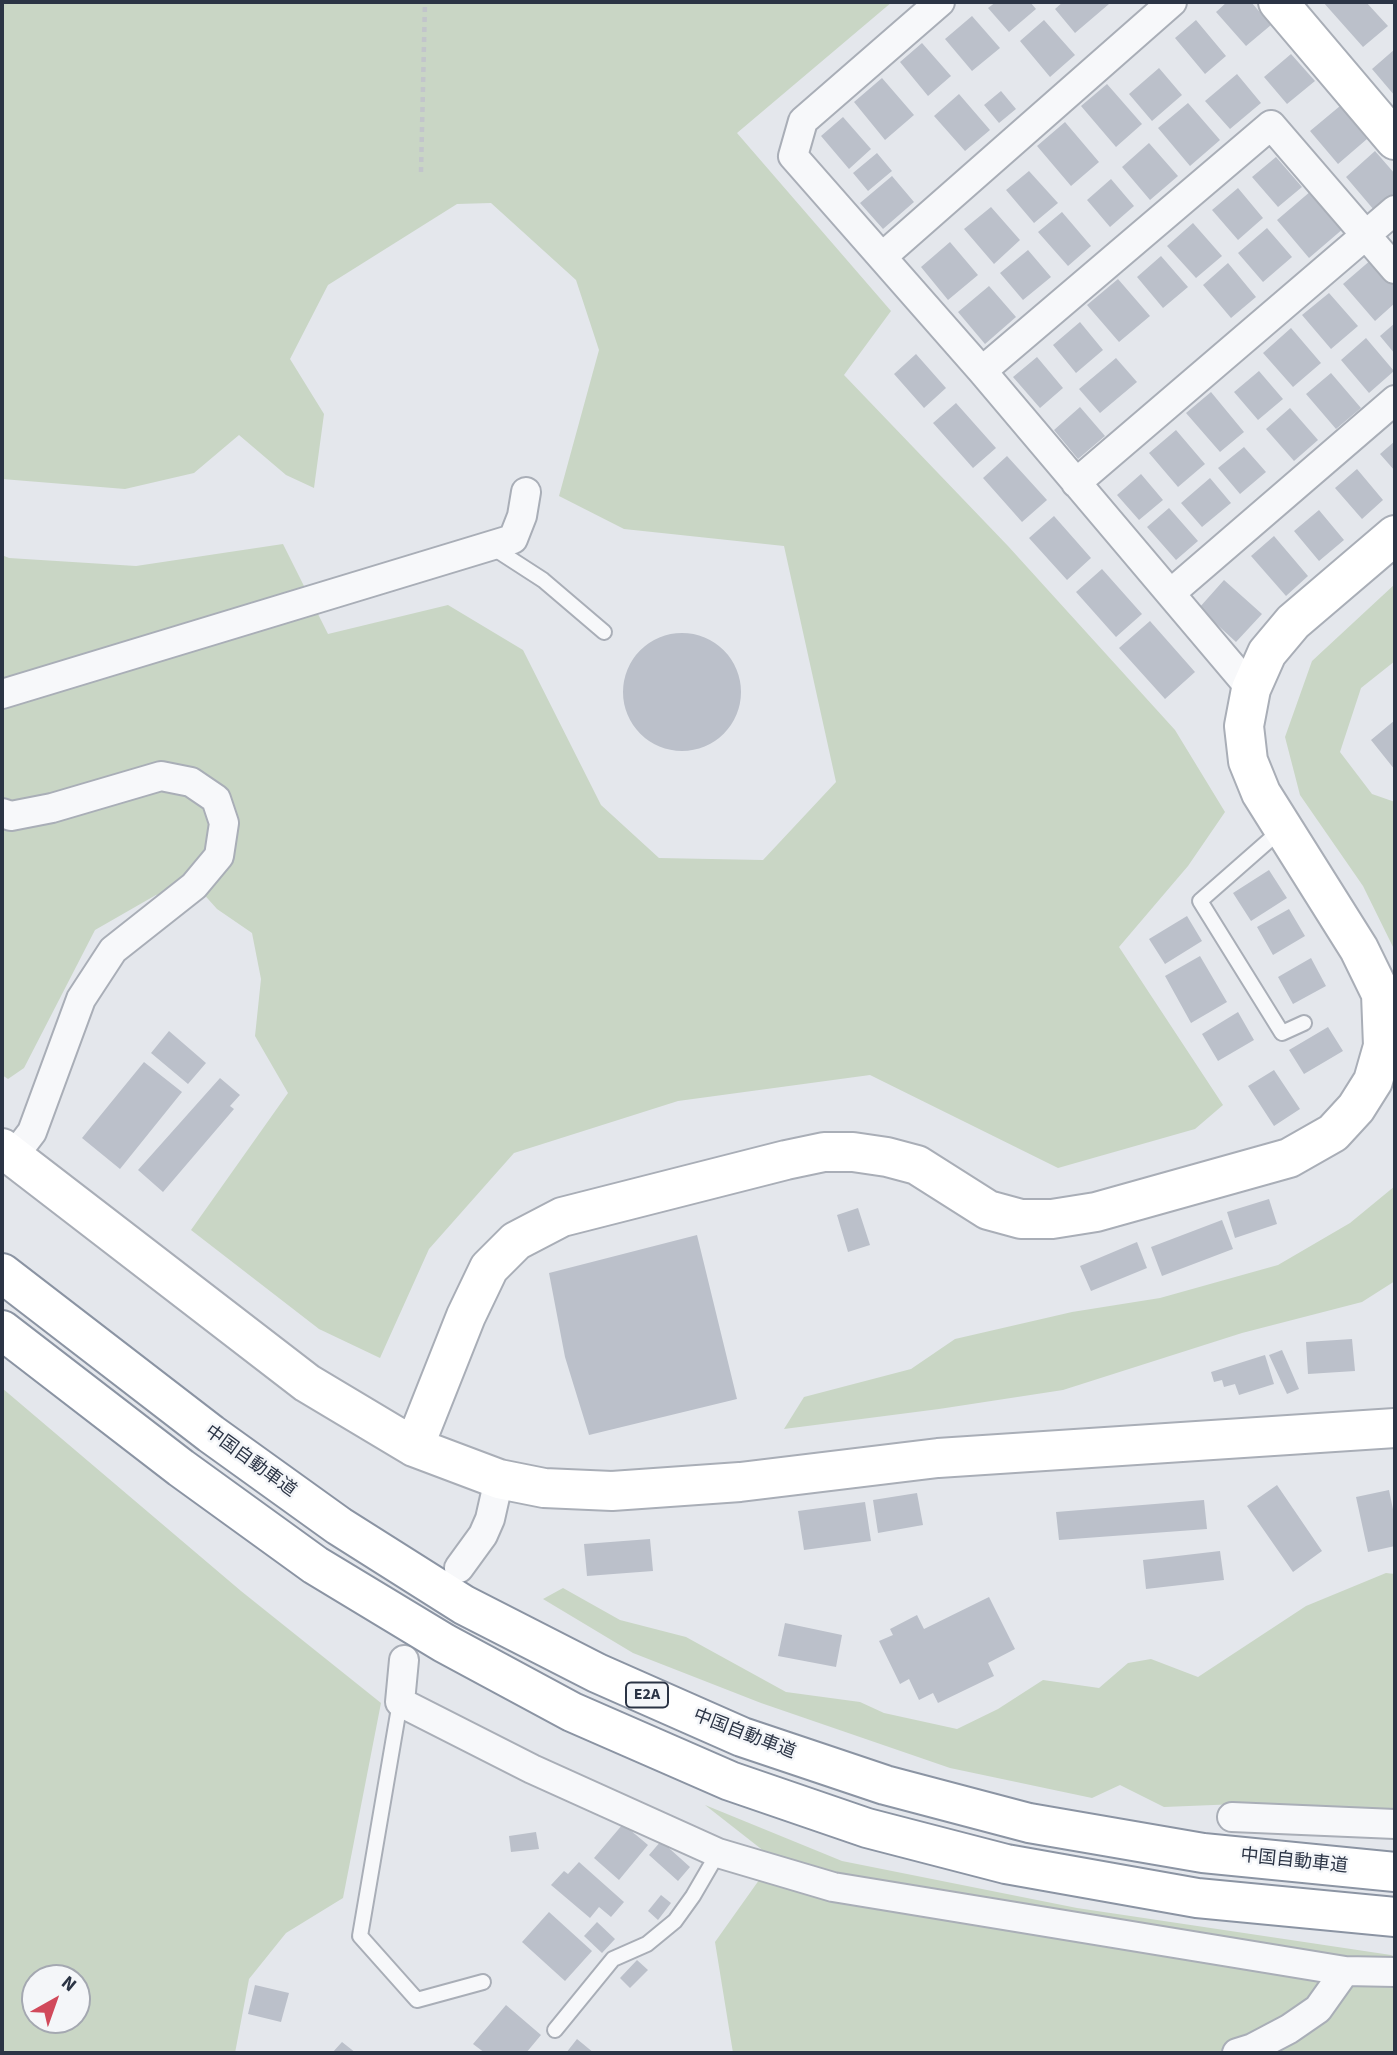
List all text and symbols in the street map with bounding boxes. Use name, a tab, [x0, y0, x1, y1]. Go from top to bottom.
street label: 中国自動車道	[200, 1422, 300, 1502]
road number: E2A	[626, 1682, 668, 1708]
street label: 中国自動車道	[690, 1706, 798, 1764]
street label: 中国自動車道	[1239, 1846, 1349, 1878]
north arrow	[21, 1964, 91, 2034]
text: N	[55, 1970, 82, 1998]

